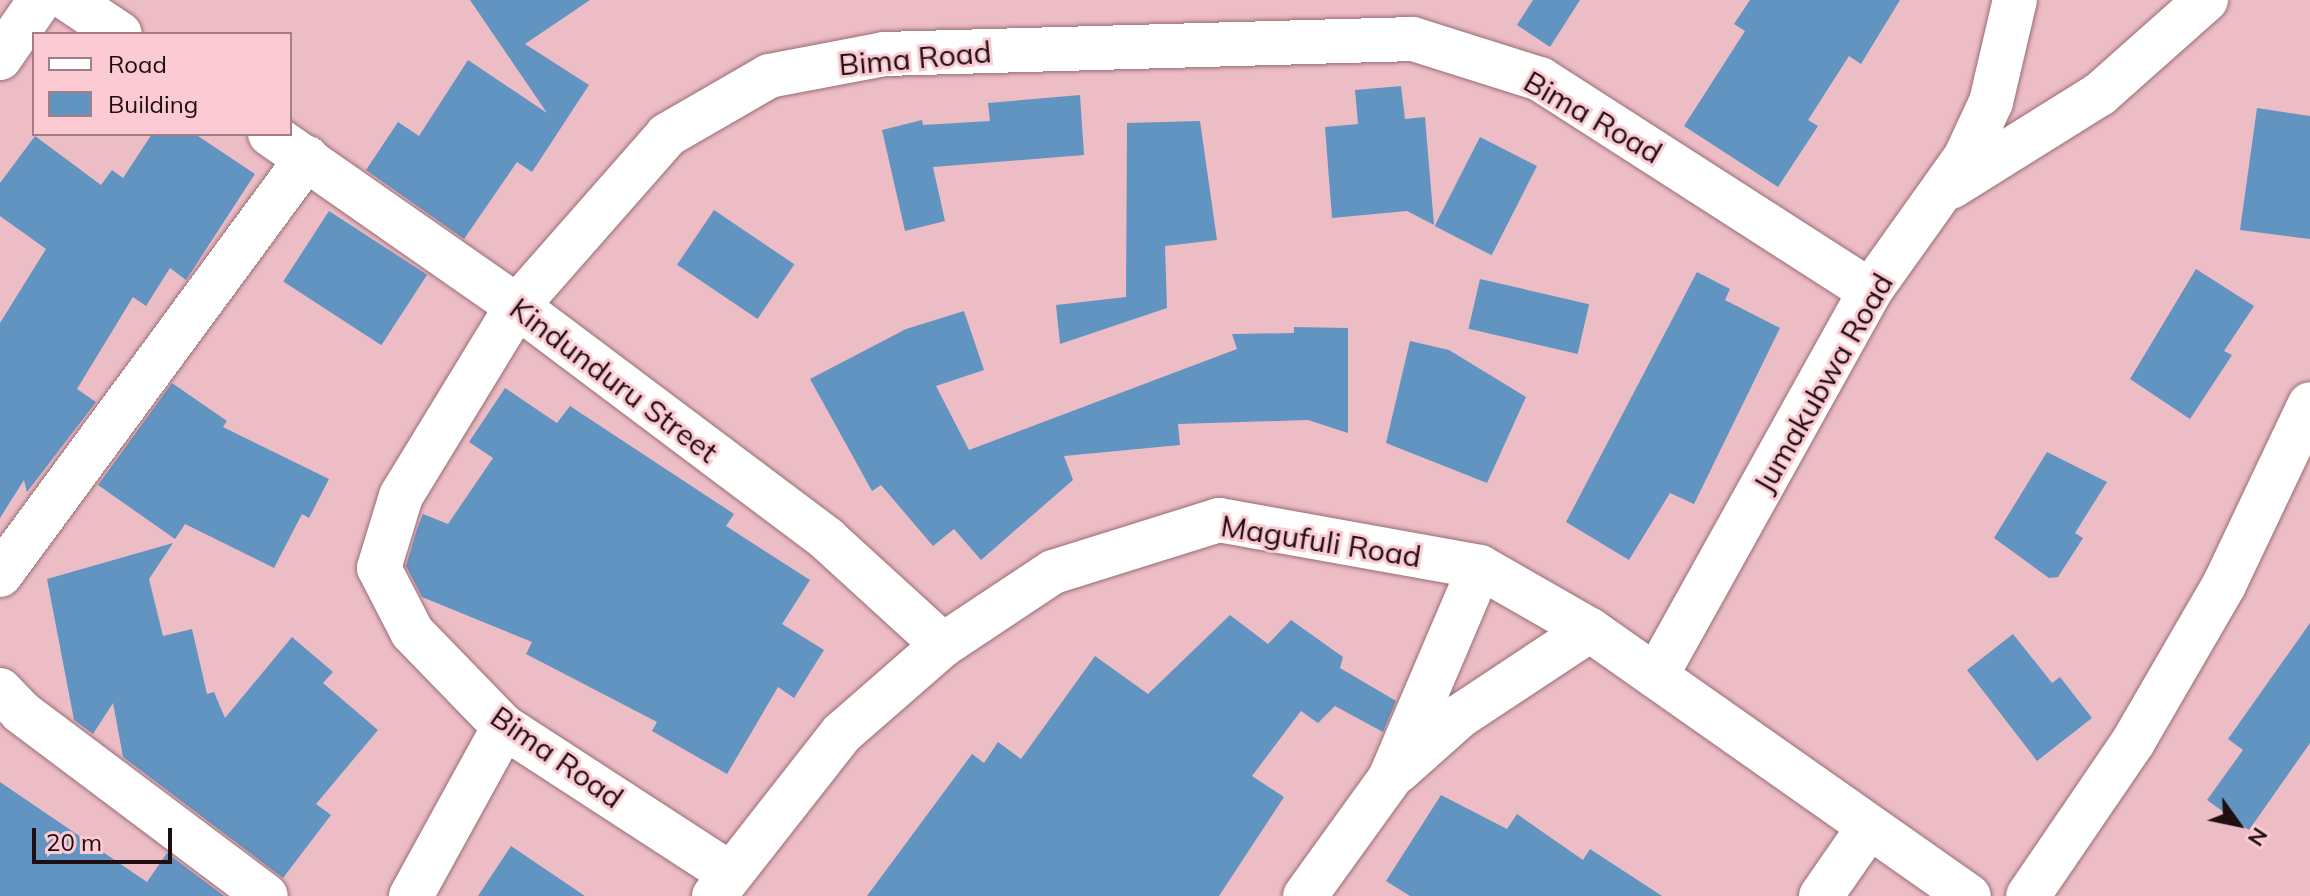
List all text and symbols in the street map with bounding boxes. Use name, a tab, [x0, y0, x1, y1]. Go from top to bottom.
legend	[32, 32, 292, 136]
street label: Bima Road	[837, 33, 993, 83]
text: Road	[108, 49, 167, 79]
street label: Bima Road	[1518, 63, 1668, 171]
text: Building	[108, 89, 198, 119]
street label: Jumakubwa Road	[1746, 267, 1900, 499]
street label: Kindunduru Street	[503, 290, 725, 470]
street label: Magufuli Road	[1218, 507, 1424, 575]
street label: Bima Road	[484, 698, 630, 816]
north arrow	[2198, 784, 2278, 864]
scale bar	[36, 812, 176, 862]
text: N	[2242, 822, 2274, 852]
text: 20 m	[46, 827, 102, 857]

